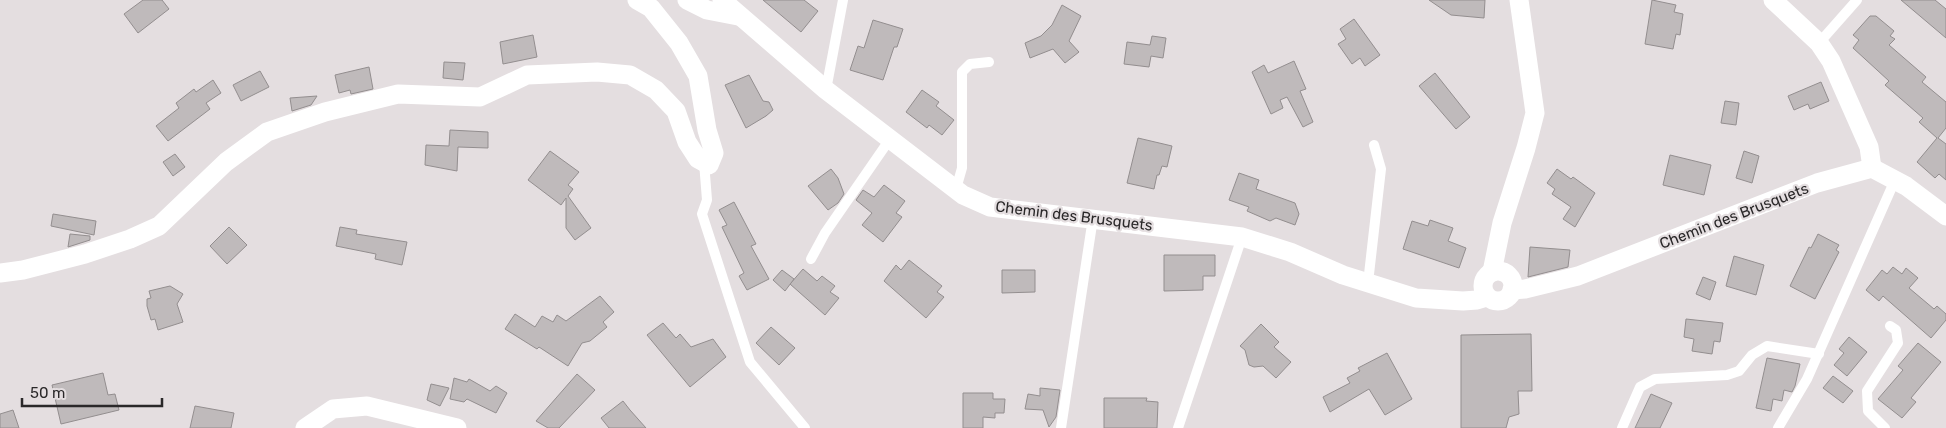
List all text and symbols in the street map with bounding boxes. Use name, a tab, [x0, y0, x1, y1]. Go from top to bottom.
street label: Chemin des Brusquets	[1657, 179, 1811, 253]
street label: Chemin des Brusquets	[994, 197, 1154, 235]
scale bar	[22, 376, 162, 408]
text: 50 m	[30, 384, 65, 402]

